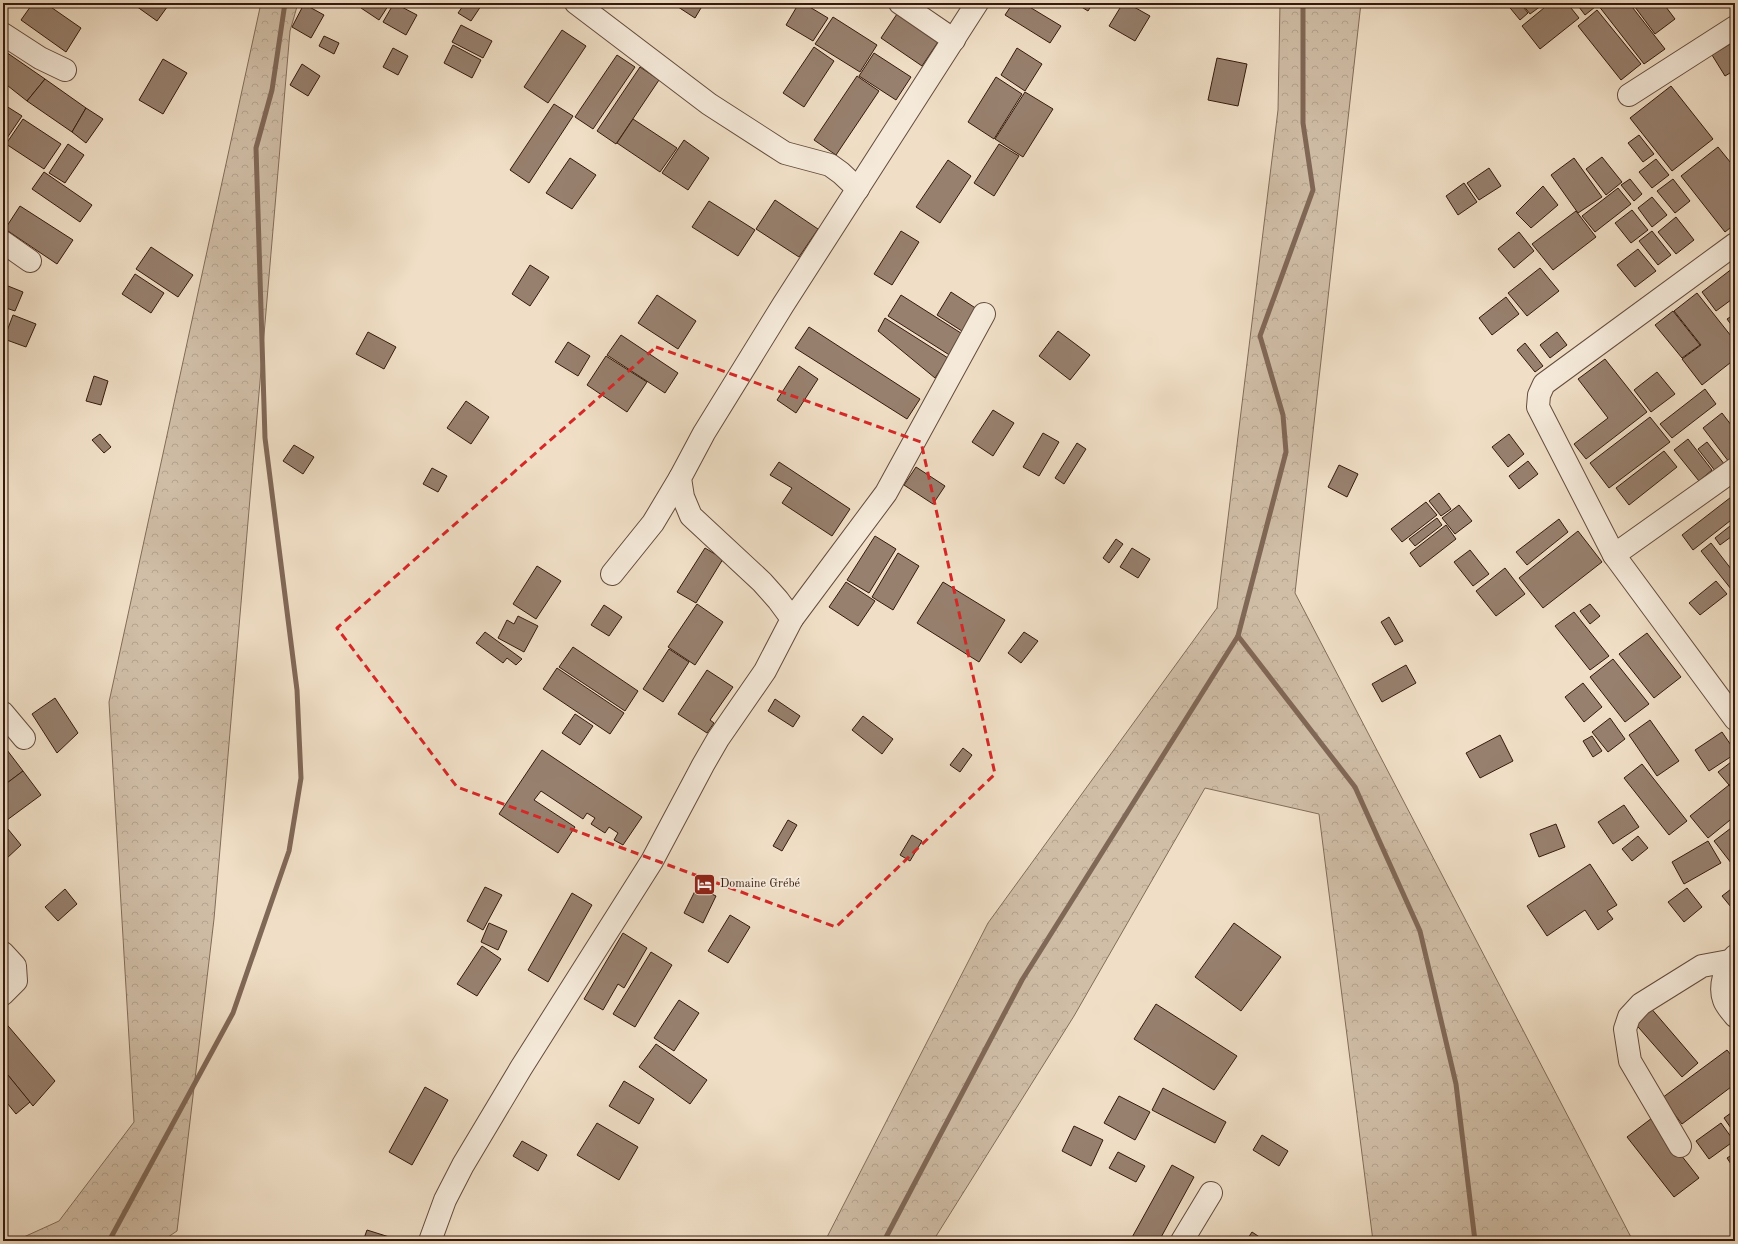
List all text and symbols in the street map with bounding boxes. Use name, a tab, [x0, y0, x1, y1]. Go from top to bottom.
hotel icon: Domaine Grébé	[691, 871, 717, 897]
place label: Domaine Grébé	[720, 878, 801, 890]

